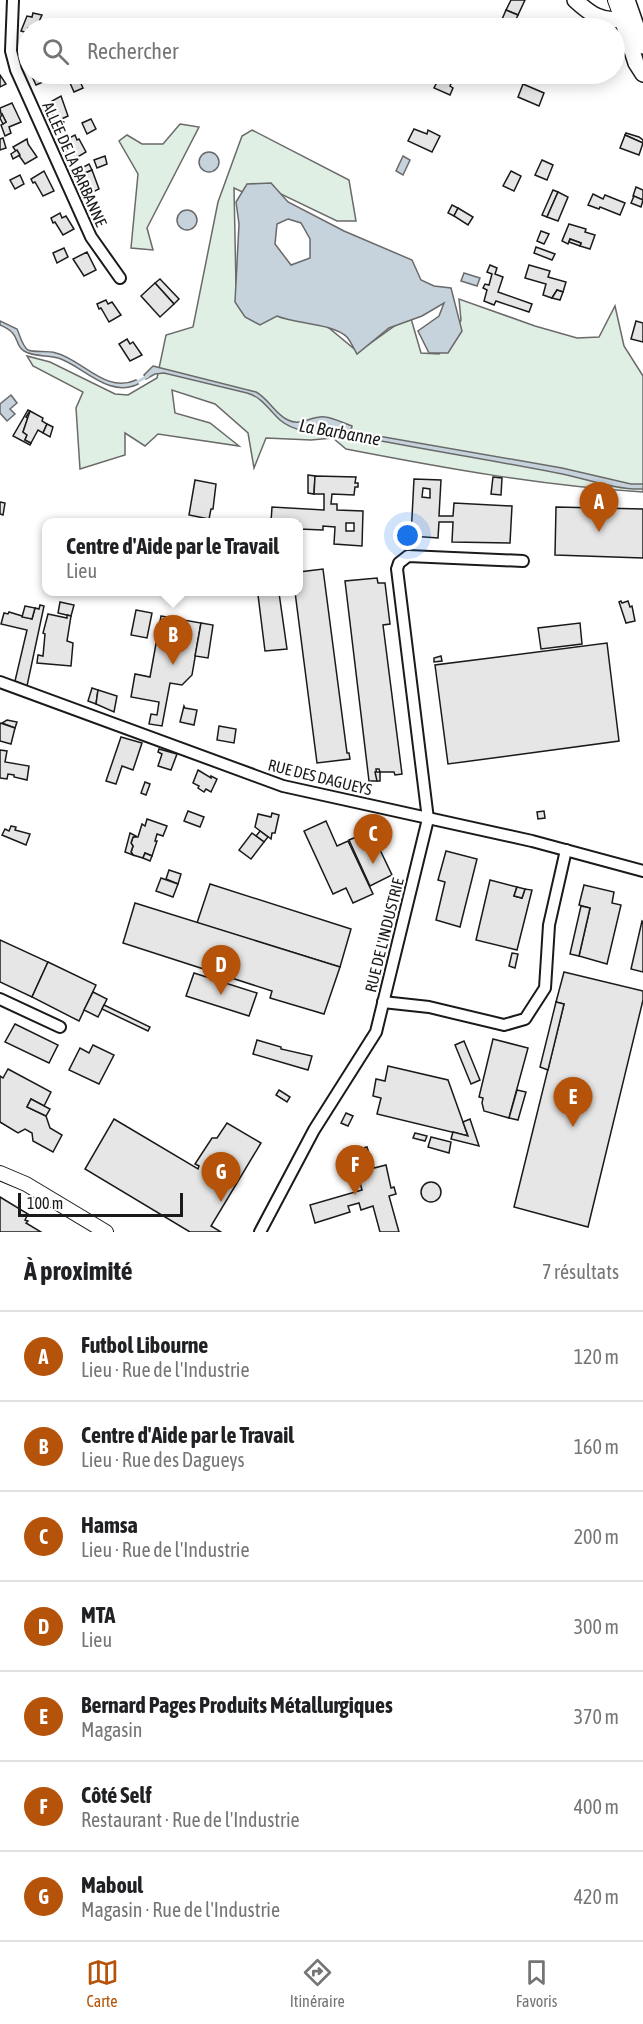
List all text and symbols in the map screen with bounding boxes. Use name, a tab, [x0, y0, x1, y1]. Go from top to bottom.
search box	[18, 18, 625, 84]
icon: search	[39, 35, 72, 68]
text: Rechercher	[87, 38, 178, 64]
street label: ALLÉE DE LA BARBANNE	[39, 99, 111, 229]
water label: La Barbanne	[298, 414, 382, 450]
pin: A	[580, 482, 618, 532]
popup	[42, 518, 303, 596]
your location	[393, 521, 422, 550]
text: Centre d'Aide par le Travail	[66, 533, 279, 559]
text: Lieu	[66, 559, 97, 582]
pin: B	[154, 616, 192, 665]
street label: RUE DES DAGUEYS	[266, 755, 374, 799]
pin: C	[354, 814, 392, 864]
street label: RUE DE L'INDUSTRIE	[361, 876, 407, 994]
pin: D	[202, 946, 240, 995]
pin: E	[554, 1078, 592, 1127]
pin: F	[336, 1146, 374, 1195]
pin: G	[202, 1152, 240, 1202]
scale bar	[18, 1190, 183, 1218]
text: 100 m	[27, 1194, 63, 1212]
text: À proximité	[24, 1256, 132, 1286]
text: 7 résultats	[542, 1260, 619, 1283]
text: Futbol Libourne	[81, 1332, 208, 1358]
text: A	[39, 1345, 48, 1368]
text: 120 m	[574, 1345, 619, 1368]
text: Lieu · Rue de l'Industrie	[81, 1358, 250, 1381]
text: Centre d'Aide par le Travail	[81, 1422, 294, 1448]
text: B	[39, 1435, 48, 1458]
text: 160 m	[574, 1435, 619, 1458]
text: Lieu · Rue des Dagueys	[81, 1448, 245, 1471]
text: Hamsa	[81, 1512, 138, 1538]
text: C	[39, 1525, 48, 1548]
text: 200 m	[574, 1525, 619, 1548]
text: Lieu · Rue de l'Industrie	[81, 1538, 250, 1561]
text: MTA	[81, 1602, 115, 1628]
text: D	[38, 1615, 49, 1638]
text: 300 m	[574, 1615, 619, 1638]
text: Lieu	[81, 1628, 112, 1651]
text: Bernard Pages Produits Métallurgiques	[81, 1692, 393, 1718]
text: E	[39, 1705, 48, 1728]
text: 370 m	[574, 1705, 619, 1728]
text: Magasin	[81, 1718, 143, 1741]
text: Côté Self	[81, 1782, 152, 1808]
text: F	[39, 1795, 48, 1818]
text: 400 m	[574, 1795, 619, 1818]
text: Restaurant · Rue de l'Industrie	[81, 1808, 300, 1831]
text: Maboul	[81, 1872, 143, 1898]
text: G	[38, 1885, 49, 1908]
text: 420 m	[574, 1885, 619, 1908]
text: Magasin · Rue de l'Industrie	[81, 1898, 280, 1921]
tab: Carte	[86, 1956, 119, 2010]
tab: Itinéraire	[290, 1956, 345, 2010]
tab: Favoris	[516, 1956, 557, 2010]

